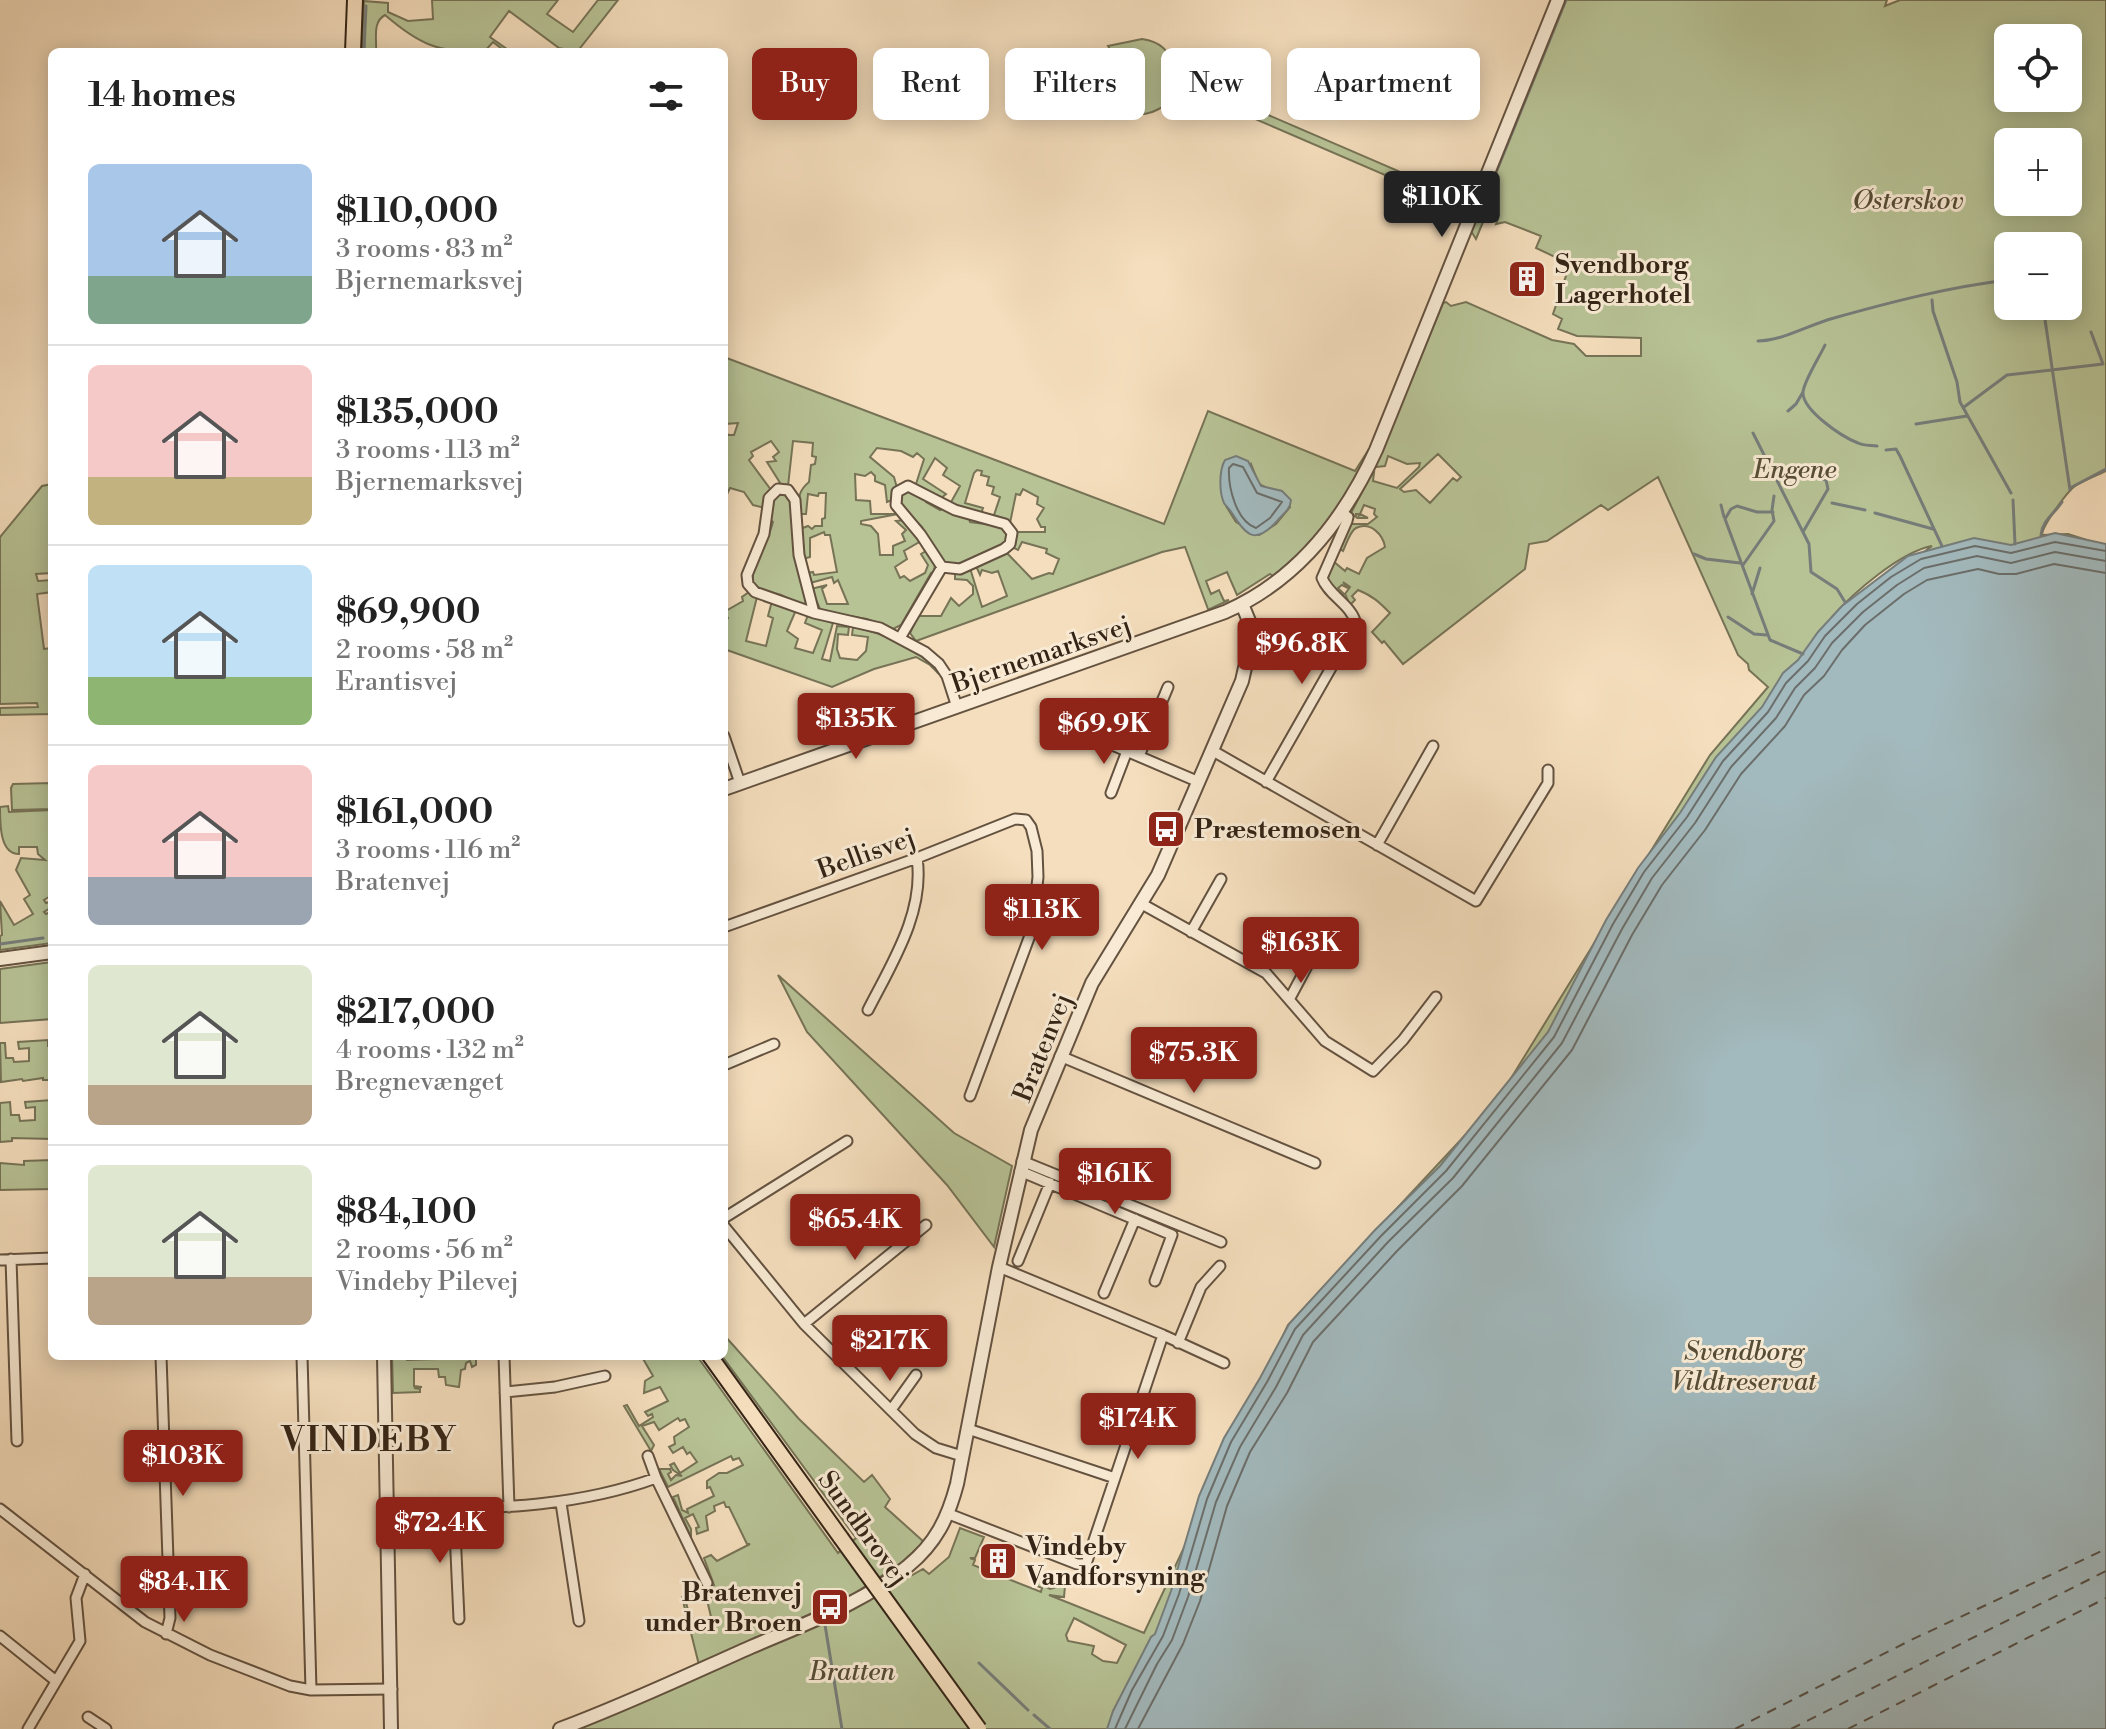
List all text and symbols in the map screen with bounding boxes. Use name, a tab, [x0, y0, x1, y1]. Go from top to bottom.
map controls	[1994, 24, 2082, 320]
button: locate	[1994, 24, 2082, 112]
chip: Buy	[752, 48, 857, 120]
chip: Rent	[873, 48, 989, 120]
chip: Filters	[1005, 48, 1145, 120]
chip: New	[1161, 48, 1271, 120]
chip: Apartment	[1287, 48, 1480, 120]
icon: filters	[644, 74, 688, 118]
text: 14 homes	[88, 75, 236, 117]
button: +	[1994, 128, 2082, 216]
pin: $110K	[1386, 171, 1498, 239]
text: $110K	[1402, 181, 1482, 213]
park label: Østerskov	[1853, 185, 1964, 217]
text: $110,000	[336, 191, 498, 233]
icon: home	[152, 196, 248, 292]
button: −	[1994, 232, 2082, 320]
text: 3 rooms · 83 m²	[336, 233, 513, 265]
place label: Svendborg Lagerhotel	[1555, 249, 1691, 311]
building icon: Svendborg Lagerhotel	[1506, 258, 1548, 300]
text: Bjernemarksvej	[336, 265, 524, 297]
text: $135,000	[336, 392, 499, 434]
icon: home	[152, 397, 248, 493]
text: 3 rooms · 113 m²	[336, 434, 520, 466]
park label: Engene	[1752, 454, 1837, 486]
text: Bjernemarksvej	[336, 466, 524, 498]
text: $69,900	[336, 592, 480, 634]
icon: home	[152, 597, 248, 693]
street label: Bjernemarksvej	[946, 609, 1135, 701]
pin: $96.8K	[1237, 618, 1367, 686]
text: $96.8K	[1256, 628, 1348, 660]
text: 2 rooms · 58 m²	[336, 634, 513, 666]
text: Erantisvej	[336, 666, 458, 698]
pin: $135K	[800, 693, 912, 761]
pin: $69.9K	[1039, 698, 1169, 766]
text: $135K	[816, 703, 896, 735]
text: $69.9K	[1058, 708, 1150, 740]
text: $161,000	[336, 792, 493, 834]
icon: home	[152, 797, 248, 893]
bus stop icon: Præstemosen	[1145, 808, 1187, 850]
place label: Præstemosen	[1194, 814, 1361, 846]
street label: Bellisvej	[812, 822, 920, 887]
text: 3 rooms · 116 m²	[336, 834, 520, 866]
text: Bratenvej	[336, 866, 450, 898]
pin: $113K	[986, 884, 1098, 952]
text: $113K	[1003, 894, 1081, 926]
pin: $163K	[1245, 917, 1357, 985]
text: $163K	[1261, 927, 1341, 959]
street label: Bratenvej	[1006, 988, 1079, 1107]
text: $217,000	[336, 992, 495, 1034]
icon: home	[152, 997, 248, 1093]
pin: $75.3K	[1129, 1027, 1259, 1095]
text: 4 rooms · 132 m²	[336, 1034, 524, 1066]
text: $75.3K	[1149, 1037, 1239, 1069]
text: Bregnevænget	[336, 1066, 504, 1098]
pin: $161K	[1059, 1148, 1171, 1216]
text: $161K	[1077, 1158, 1153, 1190]
text: $84,100	[336, 1192, 477, 1234]
pin: $65.4K	[790, 1194, 920, 1262]
icon: home	[152, 1197, 248, 1293]
text: $65.4K	[808, 1204, 902, 1236]
text: 2 rooms · 56 m²	[336, 1234, 513, 1266]
text: Vindeby Pilevej	[336, 1266, 519, 1298]
pin: $217K	[834, 1315, 946, 1383]
text: $217K	[850, 1325, 930, 1357]
park label: Svendborg Vildtreservat	[1671, 1336, 1817, 1398]
pin: $174K	[1082, 1393, 1194, 1461]
text: $174K	[1099, 1403, 1177, 1435]
district label: VINDEBY	[281, 1420, 458, 1462]
pin: $103K	[127, 1430, 239, 1498]
text: $103K	[142, 1440, 224, 1472]
street label: Sundbrovej	[811, 1465, 916, 1592]
pin: $72.4K	[375, 1497, 505, 1565]
text: $72.4K	[394, 1507, 486, 1539]
place label: Vindeby Vandforsyning	[1025, 1531, 1206, 1593]
building icon: Vindeby Vandforsyning	[977, 1540, 1019, 1582]
pin: $84.1K	[119, 1556, 249, 1624]
text: $84.1K	[139, 1566, 229, 1598]
place label: Bratenvej under Broen	[645, 1577, 802, 1639]
bus stop icon: Bratenvej under Broen	[809, 1586, 851, 1628]
park label: Bratten	[808, 1656, 895, 1688]

